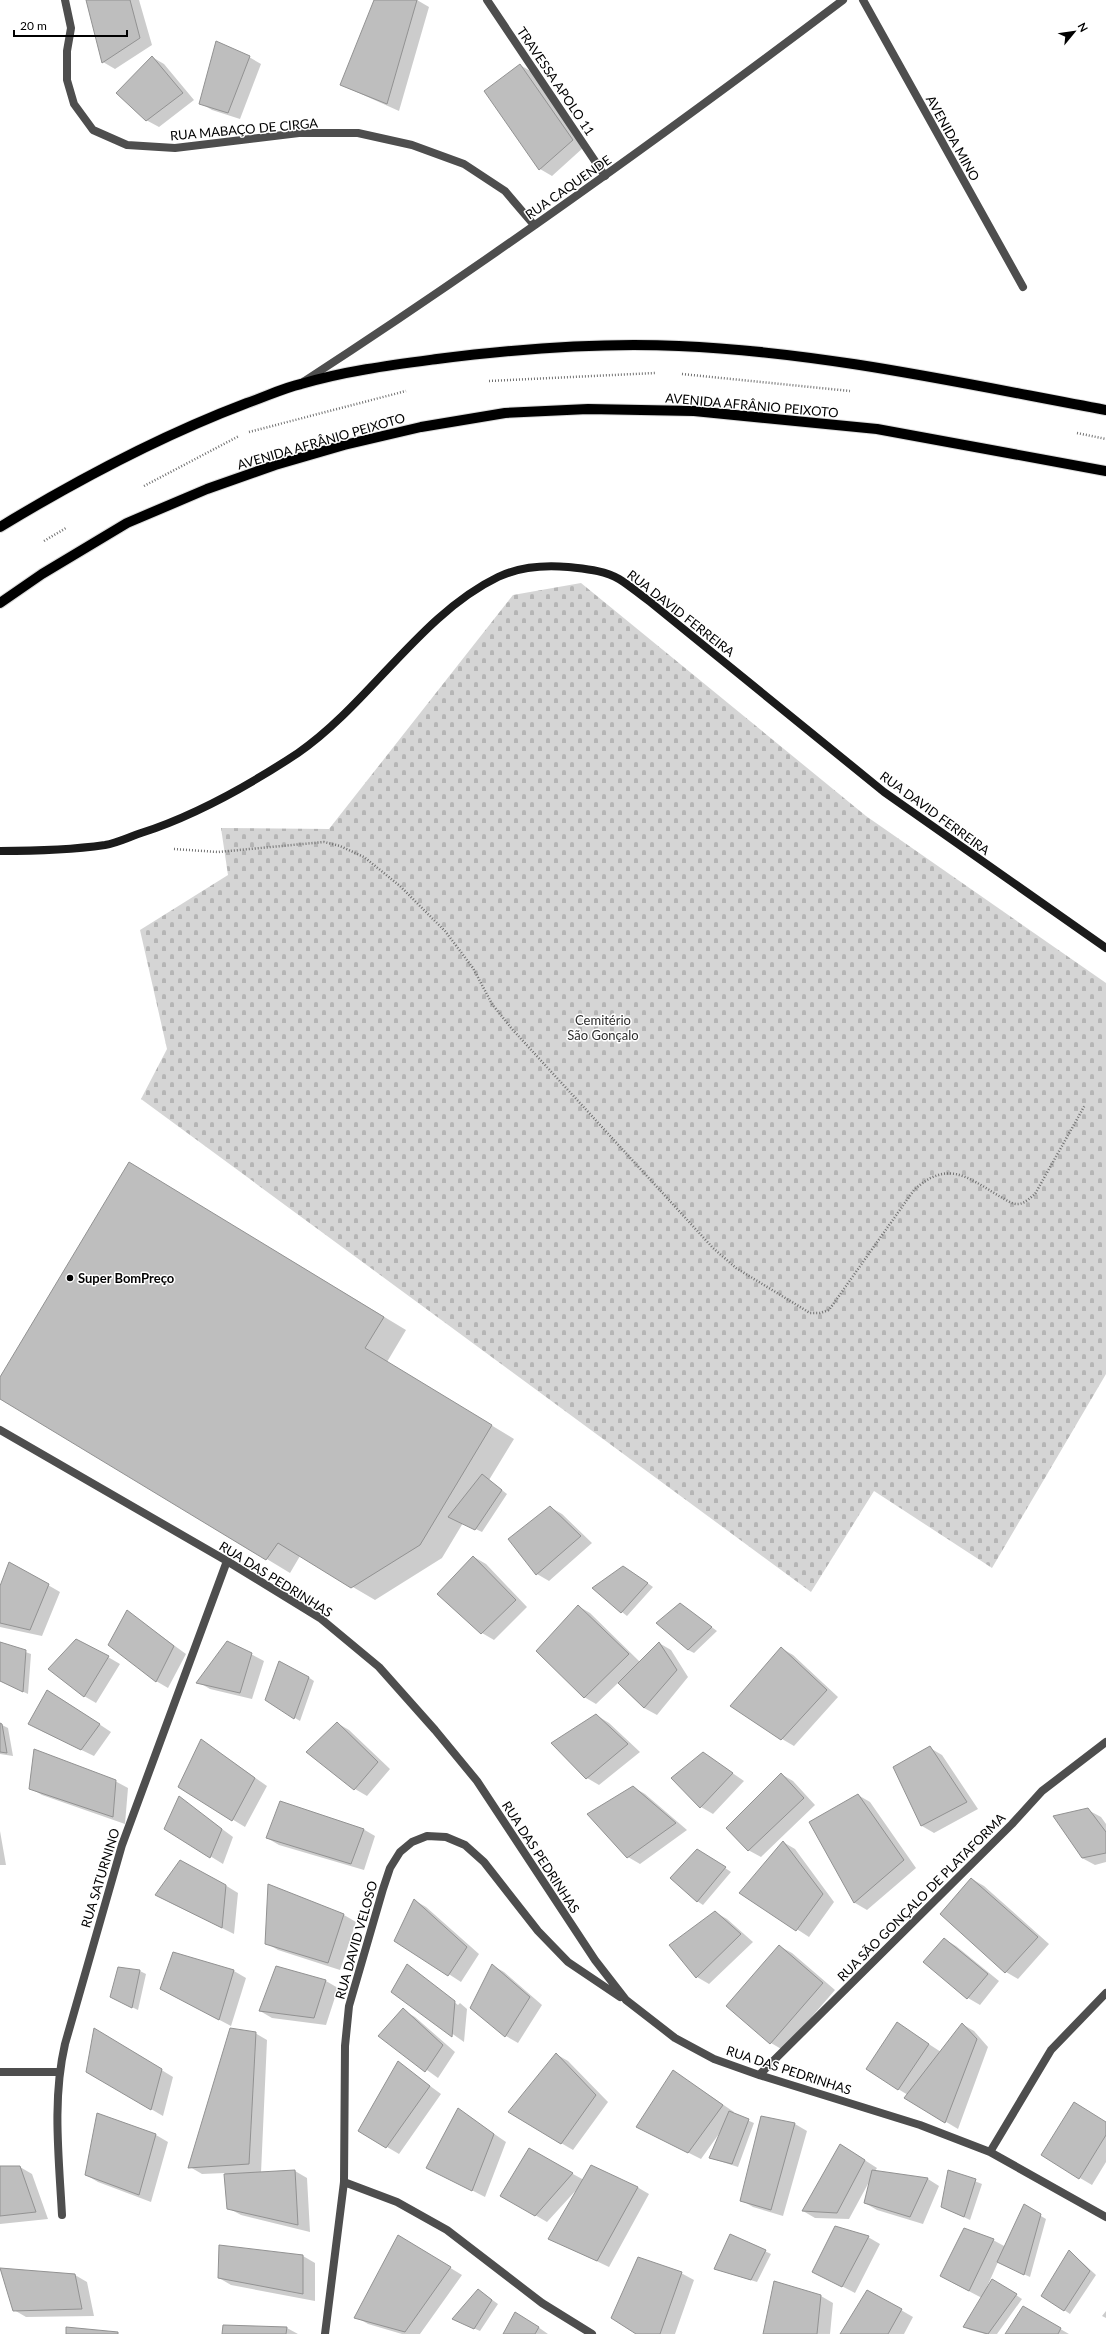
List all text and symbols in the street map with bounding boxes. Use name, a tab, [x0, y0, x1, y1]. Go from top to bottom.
scale bar	[14, 12, 127, 38]
north arrow	[1054, 12, 1094, 52]
text: 20 m	[20, 18, 47, 33]
text: N	[1075, 20, 1091, 34]
street label: TRAVESSA APOLO 11	[514, 24, 598, 138]
street label: AVENIDA MINO	[923, 92, 983, 184]
street label: RUA MABAÇO DE CIRGA	[169, 115, 319, 143]
street label: RUA CAQUENDE	[522, 151, 614, 223]
street label: AVENIDA AFRÂNIO PEIXOTO	[665, 389, 839, 421]
street label: AVENIDA AFRÂNIO PEIXOTO	[235, 409, 407, 473]
street label: RUA DAVID FERREIRA	[624, 566, 738, 660]
street label: RUA DAVID FERREIRA	[877, 768, 993, 858]
park label: Cemitério São Gonçalo	[567, 1012, 639, 1043]
place label: Super BomPreço	[78, 1270, 175, 1286]
marker: Super BomPreço	[65, 1273, 75, 1283]
street label: RUA DAS PEDRINHAS	[216, 1538, 336, 1620]
street label: RUA DAS PEDRINHAS	[499, 1798, 583, 1916]
street label: RUA SÃO GONÇALO DE PLATAFORMA	[834, 1810, 1008, 1984]
street label: RUA SATURNINO	[77, 1826, 123, 1930]
street label: RUA DAVID VELOSO	[331, 1879, 381, 2001]
street label: RUA DAS PEDRINHAS	[724, 2042, 854, 2098]

